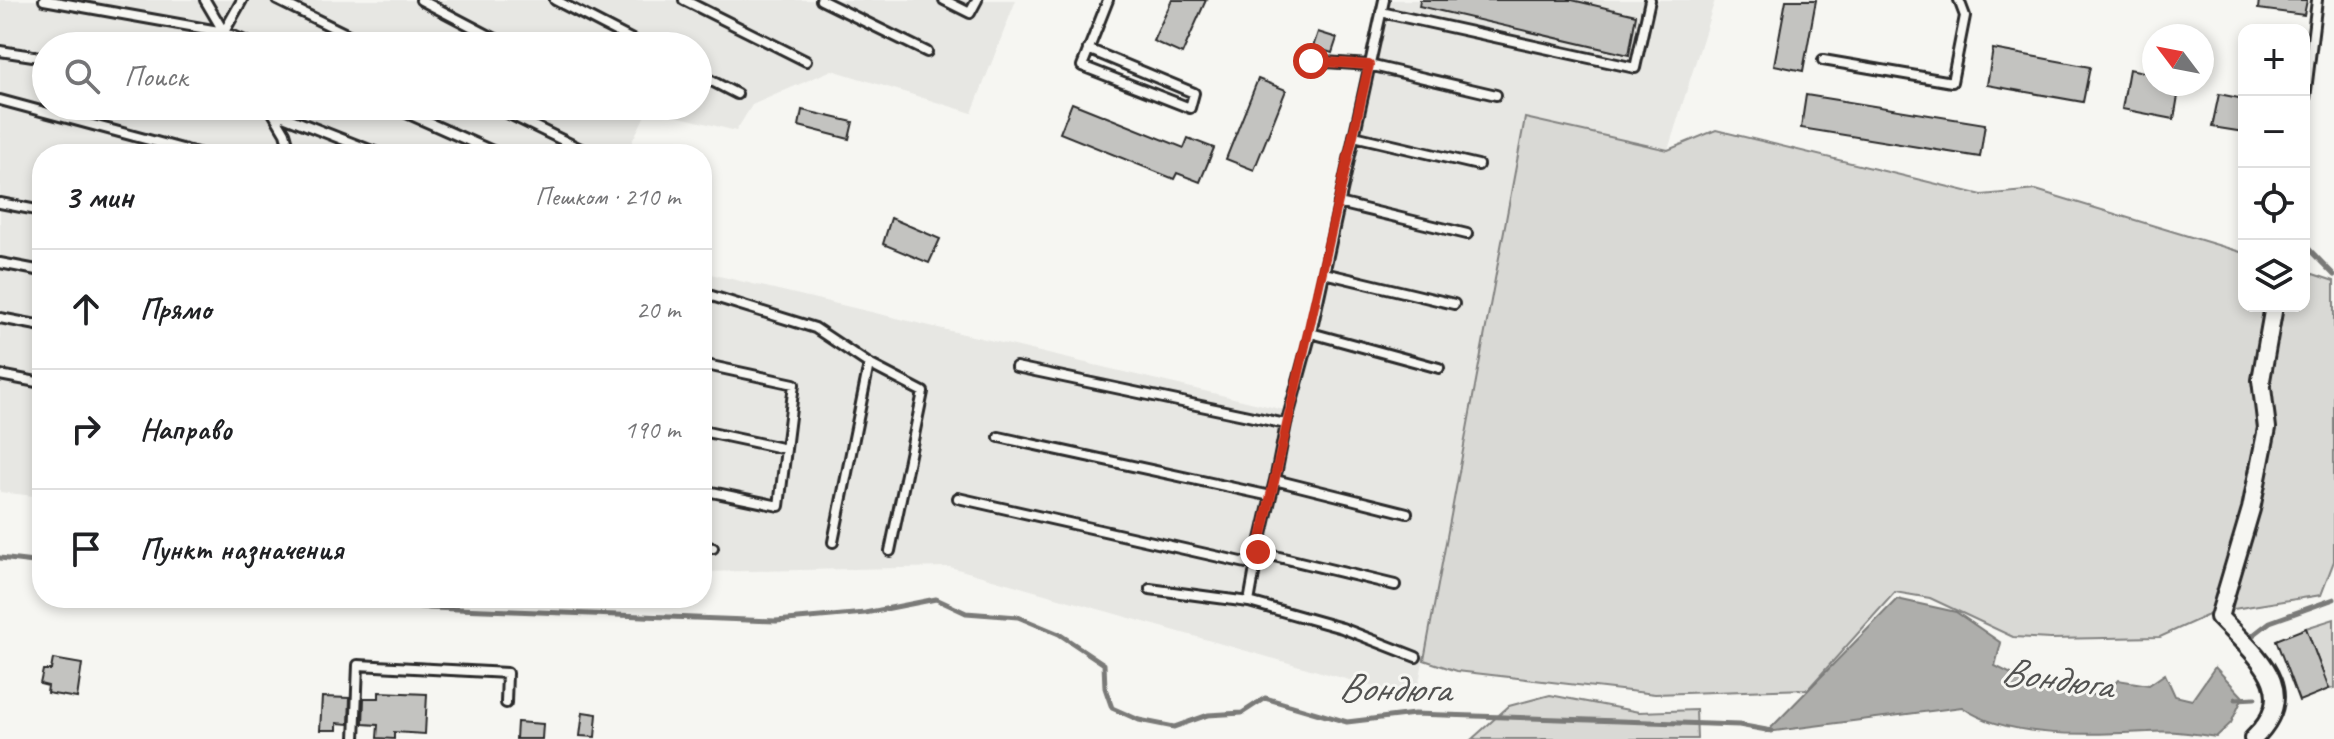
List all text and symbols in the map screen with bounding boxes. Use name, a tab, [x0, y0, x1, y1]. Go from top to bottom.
north arrow	[2142, 24, 2214, 96]
map controls	[2238, 24, 2310, 312]
button: +	[2238, 24, 2310, 96]
search box	[32, 32, 712, 120]
route start	[1293, 43, 1329, 79]
icon: search	[60, 54, 104, 98]
text: Поиск	[124, 57, 187, 95]
button: −	[2238, 96, 2310, 168]
button: locate	[2238, 168, 2310, 240]
text: 3 мин	[64, 175, 133, 218]
text: Пешком · 210 m	[535, 180, 680, 213]
button: layers	[2238, 240, 2310, 312]
icon: ahead	[64, 287, 108, 331]
text: Прямо	[140, 290, 211, 328]
text: 20 m	[636, 293, 680, 326]
icon: right	[64, 407, 108, 451]
text: Направо	[140, 410, 232, 448]
text: 190 m	[624, 413, 680, 446]
icon: arrive	[64, 527, 108, 571]
text: Пункт назначения	[140, 530, 343, 568]
route end	[1240, 534, 1276, 570]
water label: Вондюга	[1998, 645, 2120, 711]
water label: Вондюга	[1338, 662, 1455, 714]

